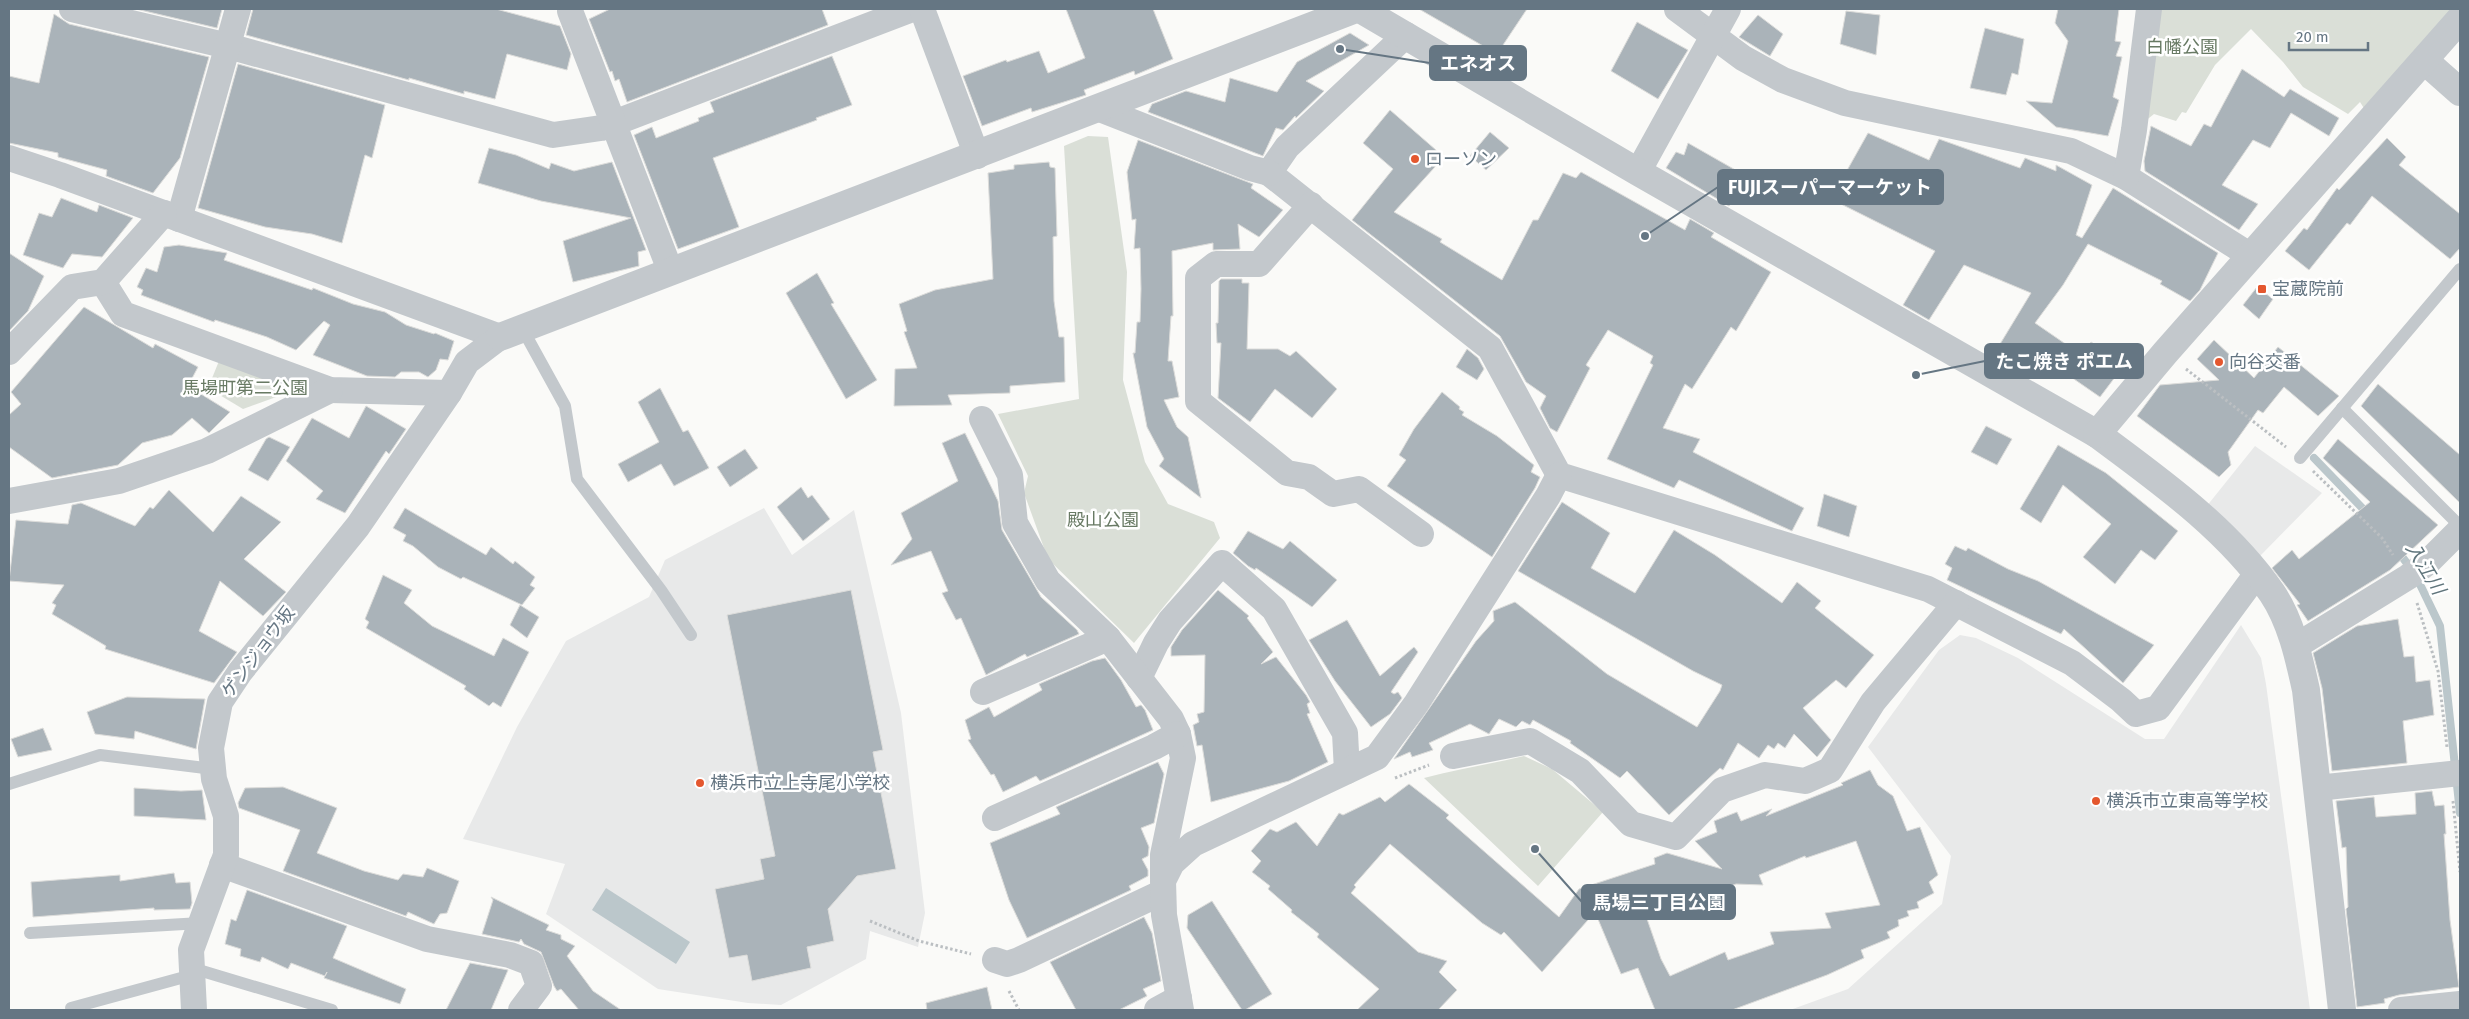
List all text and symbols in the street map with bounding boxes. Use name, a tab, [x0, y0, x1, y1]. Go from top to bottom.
scale bar	[2289, 20, 2368, 52]
text: 20 m	[2296, 28, 2329, 46]
park label: 白幡公園	[2146, 36, 2218, 58]
callout: エネオス	[1430, 46, 1526, 80]
text: エネオス	[1440, 52, 1516, 75]
place label: ローソン	[1425, 148, 1497, 170]
marker: ローソン	[1409, 153, 1421, 165]
callout: FUJIスーパーマーケット	[1718, 170, 1943, 204]
text: FUJIスーパーマーケット	[1728, 176, 1932, 199]
place label: 宝蔵院前	[2272, 278, 2344, 300]
marker: 宝蔵院前	[2256, 283, 2268, 295]
callout: たこ焼き ポエム	[1985, 344, 2143, 378]
text: たこ焼き ポエム	[1995, 350, 2133, 373]
place label: 向谷交番	[2229, 351, 2301, 373]
marker: 向谷交番	[2213, 356, 2225, 368]
park label: 馬場町第二公園	[182, 377, 308, 399]
park label: 殿山公園	[1067, 509, 1139, 531]
water label: 入江川	[2401, 538, 2451, 600]
street label: ゲンジョウ坂	[217, 602, 299, 702]
place label: 横浜市立上寺尾小学校	[710, 772, 890, 794]
marker: 横浜市立上寺尾小学校	[694, 777, 706, 789]
place label: 横浜市立東高等学校	[2106, 790, 2268, 812]
marker: 横浜市立東高等学校	[2090, 795, 2102, 807]
callout: 馬場三丁目公園	[1582, 885, 1735, 919]
text: 馬場三丁目公園	[1592, 891, 1726, 914]

